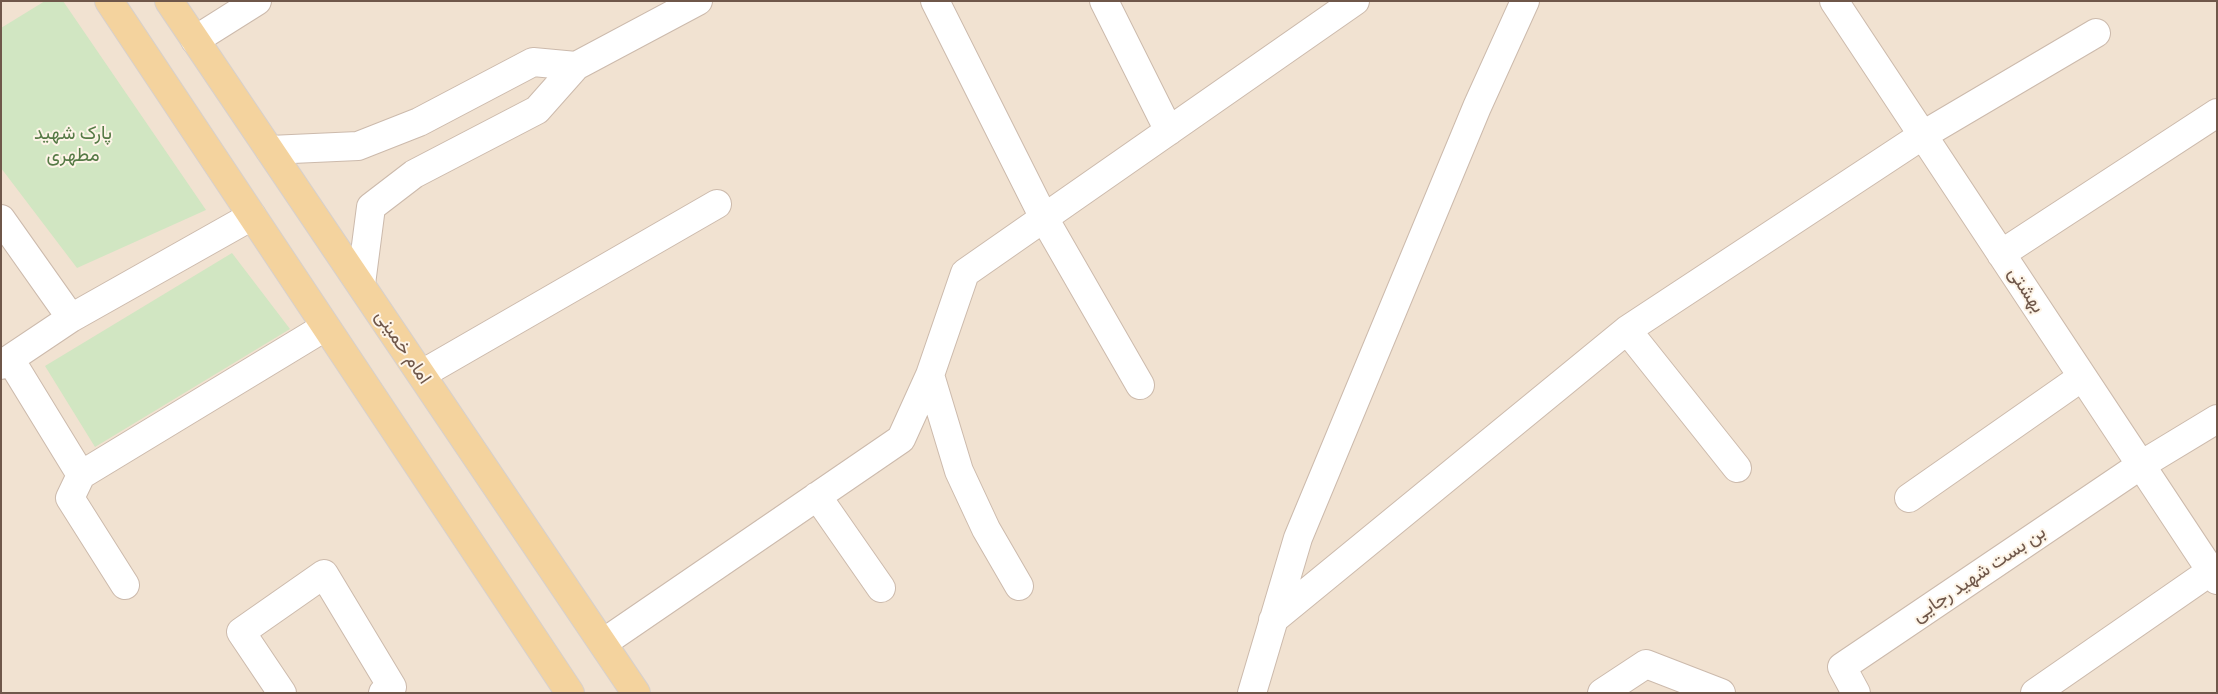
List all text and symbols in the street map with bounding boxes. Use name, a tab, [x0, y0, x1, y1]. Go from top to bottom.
park label: پارک شهید مطهری	[34, 122, 112, 166]
street label: بهشتی	[2003, 263, 2049, 317]
street label: امام خمینی	[370, 306, 436, 388]
street label: بن بست شهید رجایی	[1908, 521, 2050, 627]

